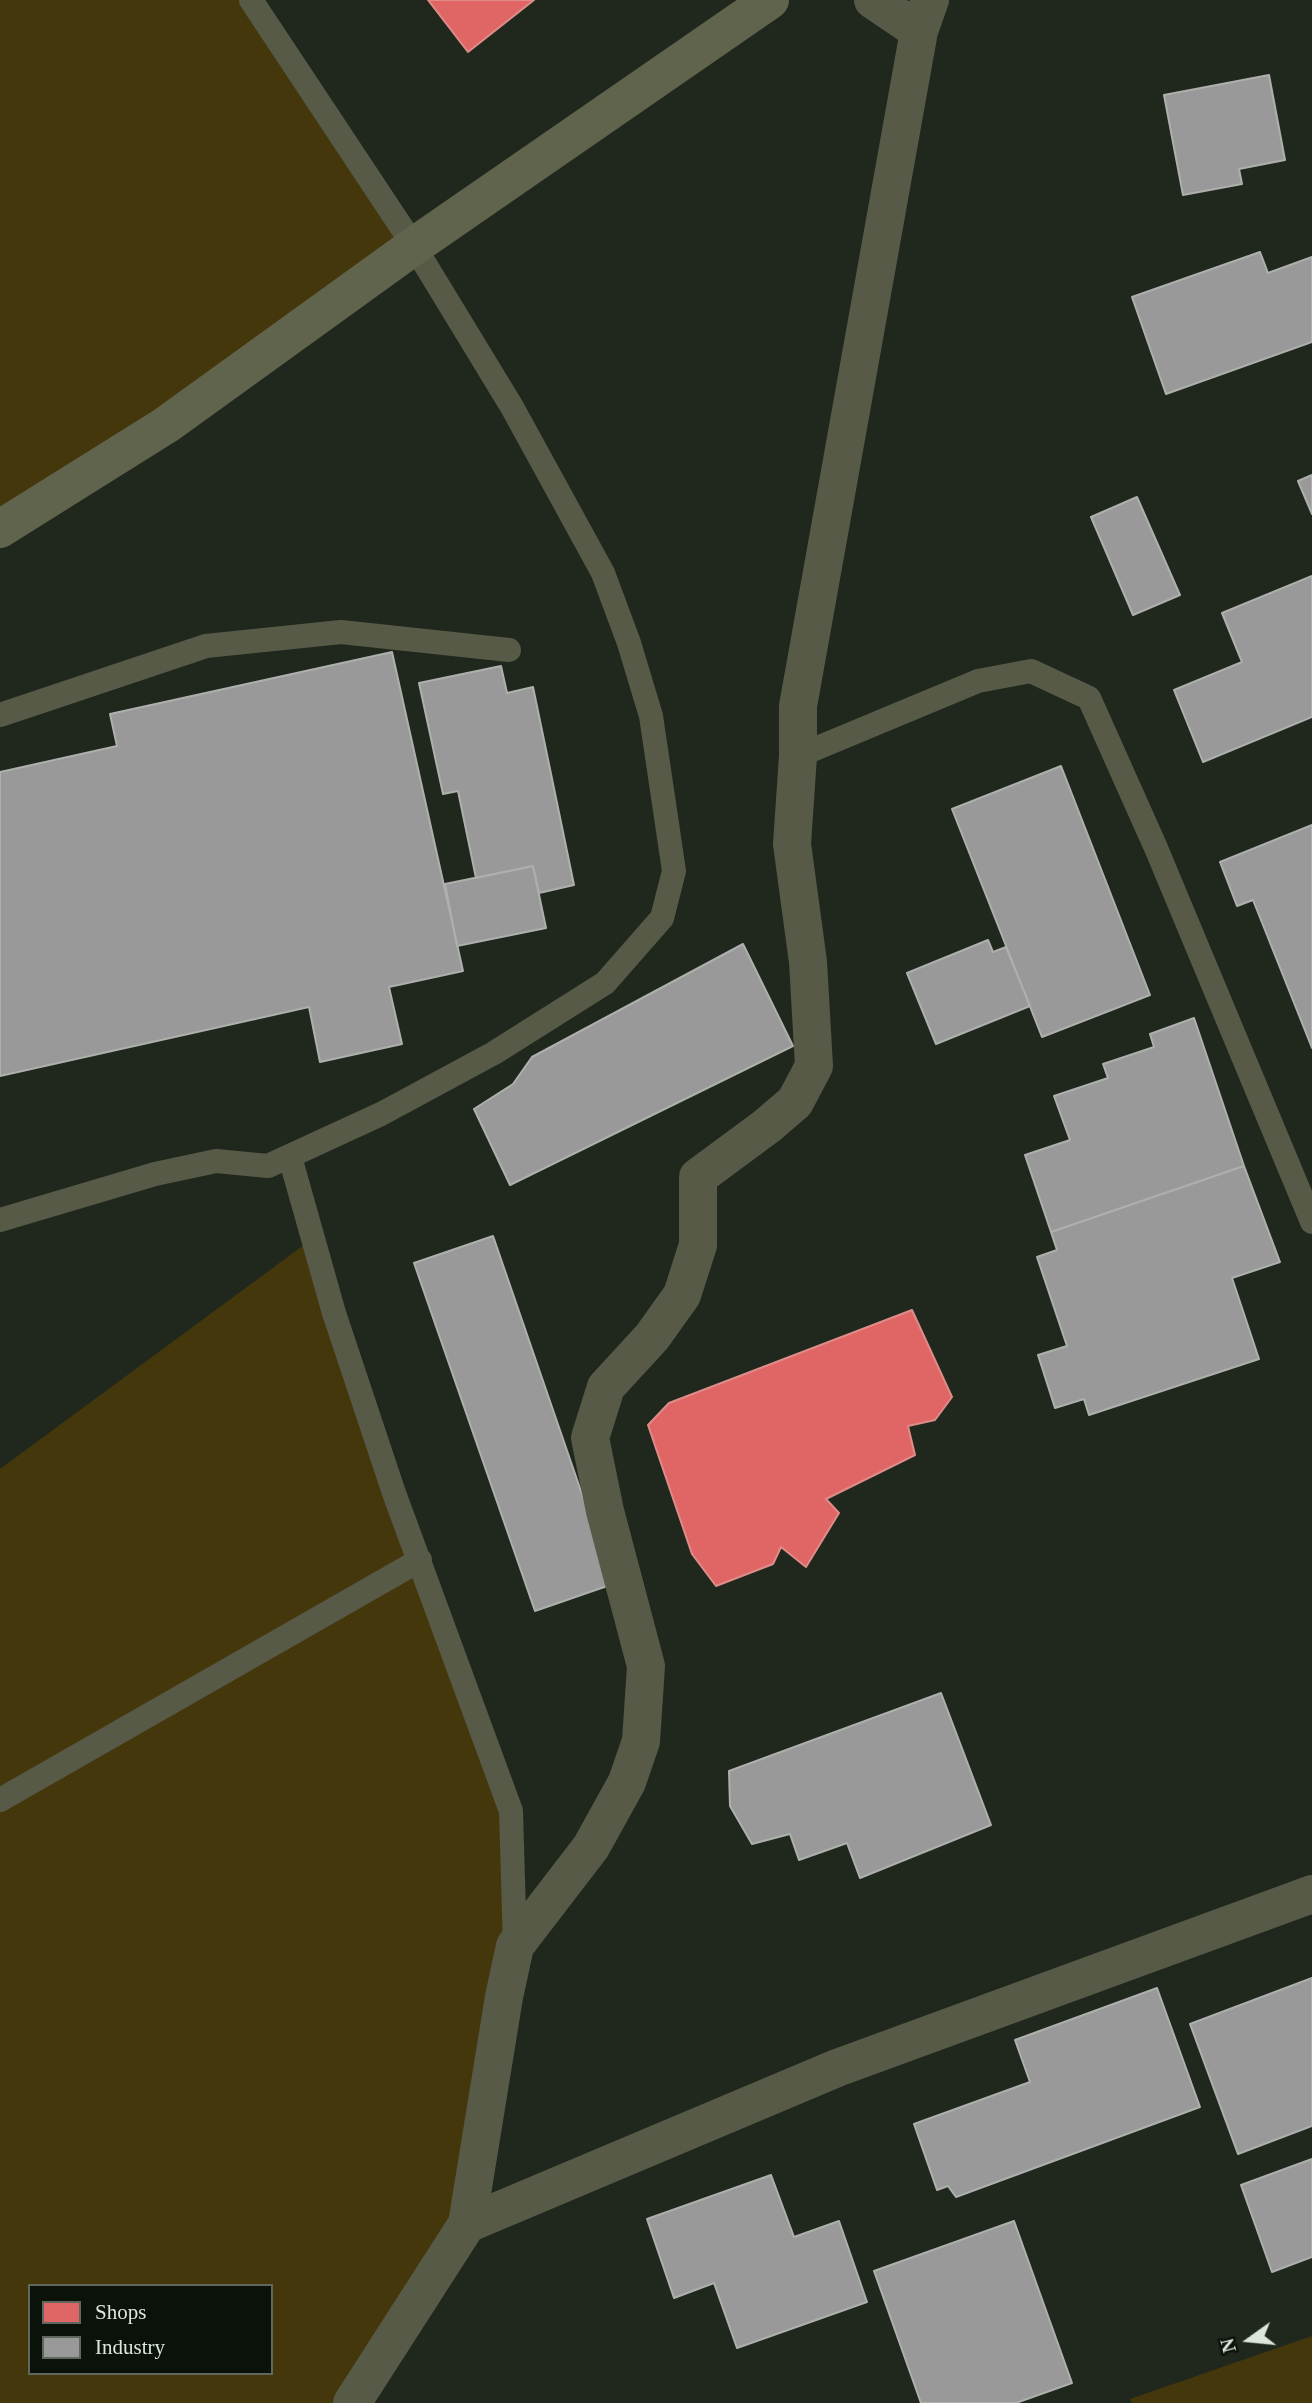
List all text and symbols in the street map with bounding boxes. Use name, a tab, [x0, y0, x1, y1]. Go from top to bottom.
legend	[28, 2284, 273, 2375]
text: Shops	[95, 2300, 146, 2324]
north arrow	[1214, 2305, 1284, 2375]
text: Industry	[95, 2335, 165, 2359]
text: N	[1216, 2336, 1240, 2355]

